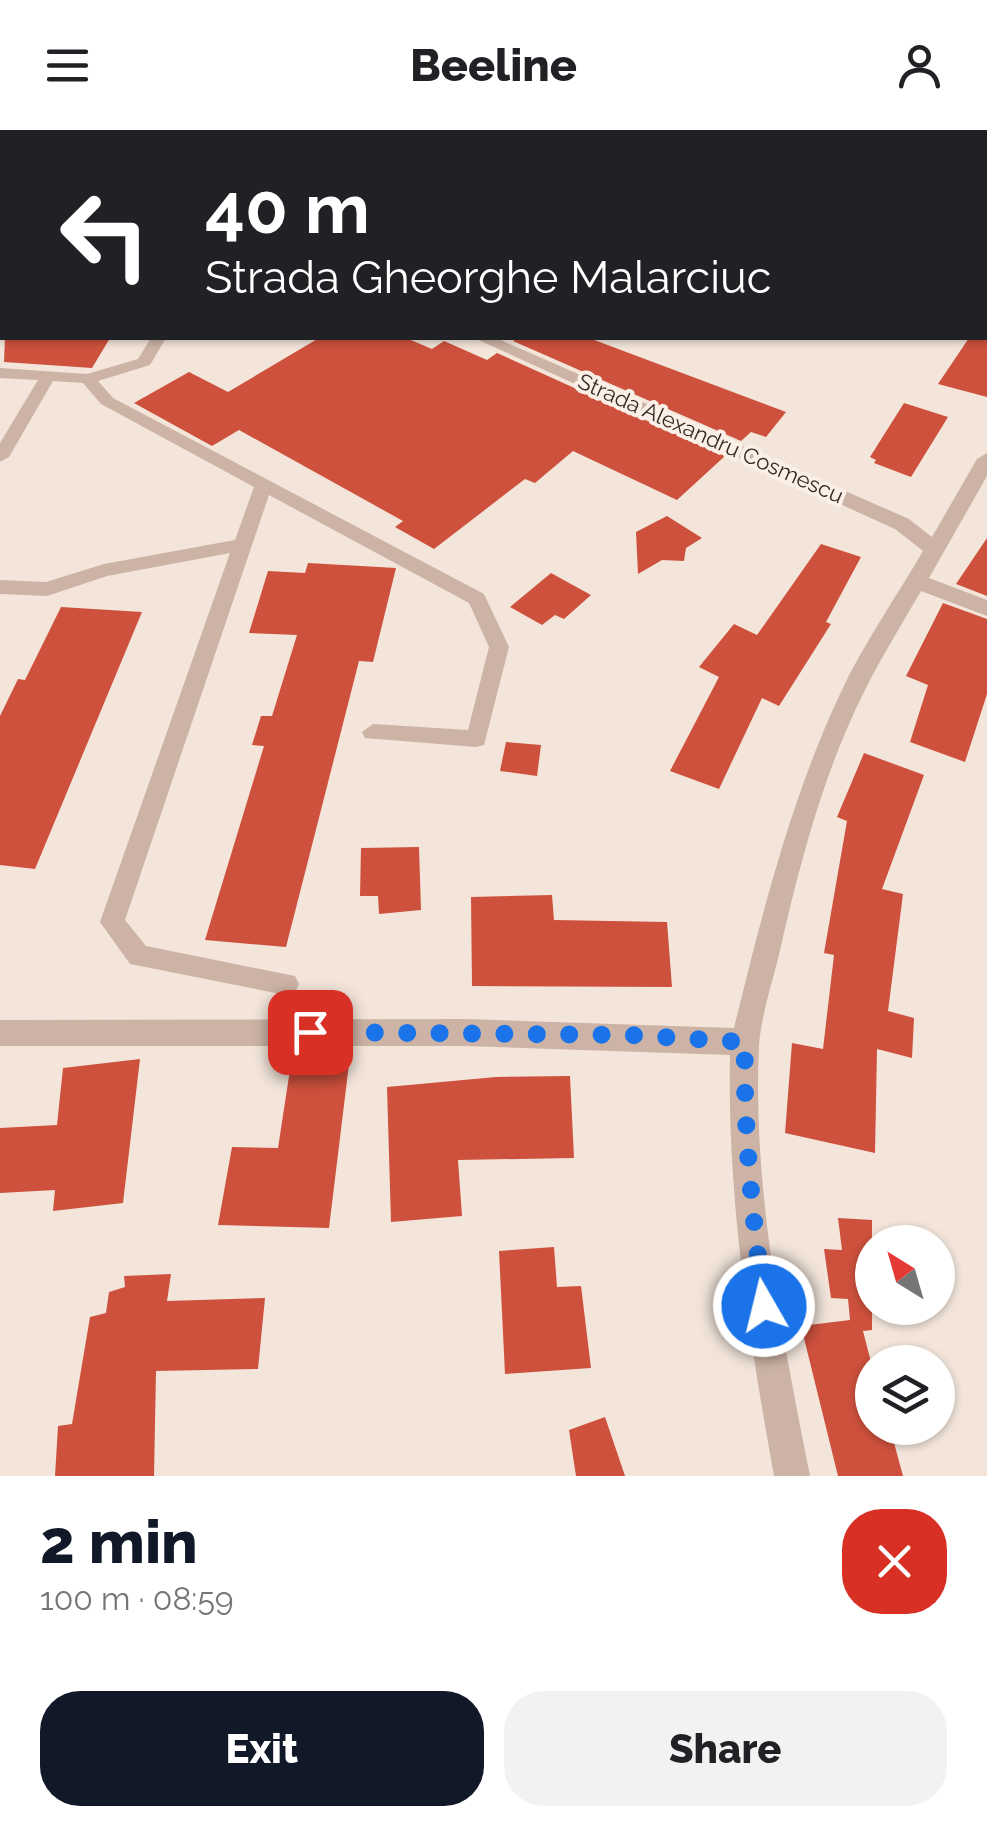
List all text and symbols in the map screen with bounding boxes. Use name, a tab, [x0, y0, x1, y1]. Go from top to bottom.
icon: menu	[40, 38, 95, 93]
icon: person	[892, 38, 947, 93]
text: Beeline	[410, 39, 577, 92]
text: 40 m	[205, 167, 370, 249]
icon: left	[40, 170, 170, 300]
text: Strada Gheorghe Malarciuc	[205, 251, 772, 304]
street label: Strada Alexandru Cosmescu	[574, 368, 848, 508]
pin	[268, 990, 353, 1075]
icon: arrive	[283, 1005, 338, 1060]
north arrow	[855, 1225, 955, 1325]
map controls	[855, 1225, 955, 1445]
position arrow	[712, 1254, 816, 1358]
button: layers	[855, 1345, 955, 1445]
text: 2 min	[40, 1507, 198, 1577]
button: close	[842, 1509, 947, 1614]
text: 100 m · 08:59	[40, 1580, 234, 1617]
button: Exit	[40, 1691, 484, 1806]
button: Share	[504, 1691, 947, 1806]

